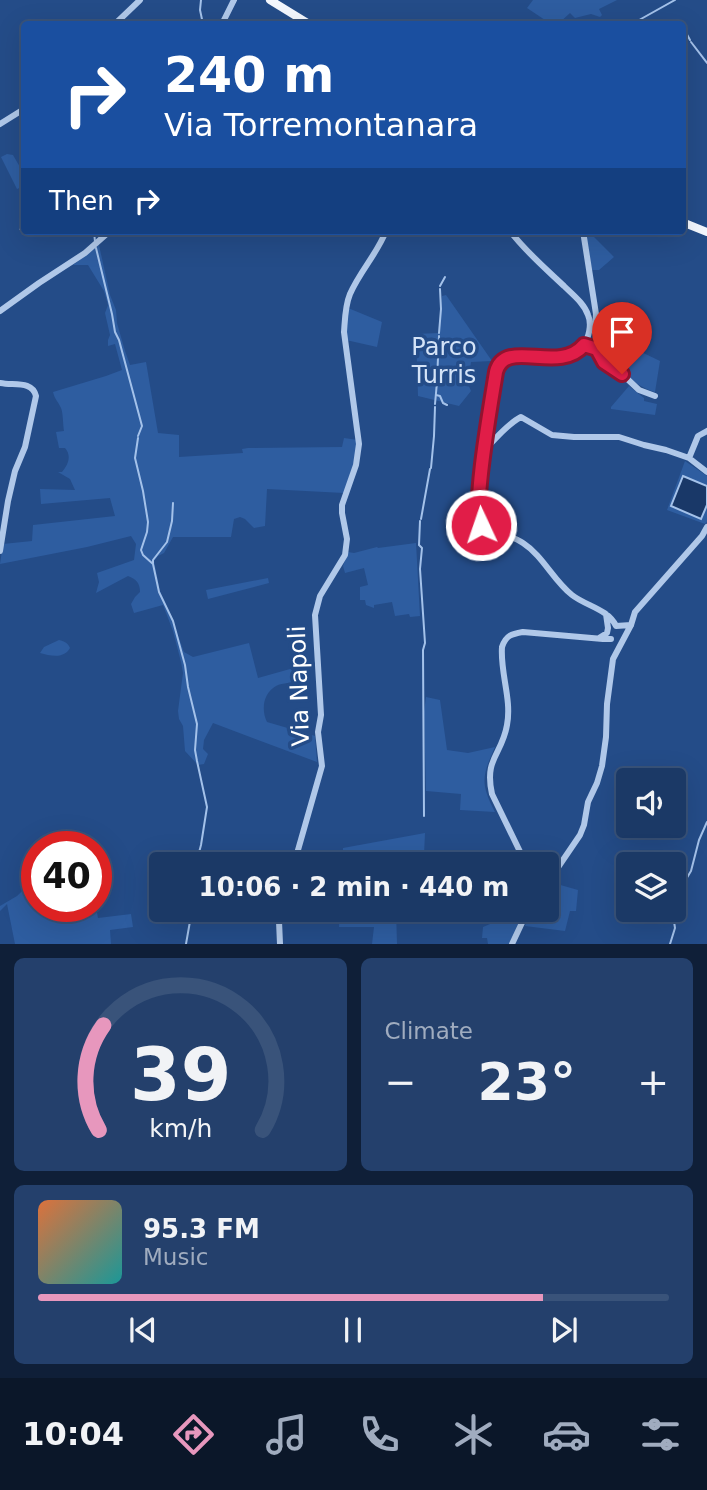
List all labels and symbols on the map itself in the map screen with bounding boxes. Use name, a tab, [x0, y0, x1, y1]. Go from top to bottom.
pin	[592, 302, 652, 374]
park label: Parco Turris	[411, 333, 477, 389]
position arrow	[444, 488, 518, 562]
street label: Via Napoli	[283, 625, 315, 747]
speed limit sign: 40	[21, 831, 112, 922]

